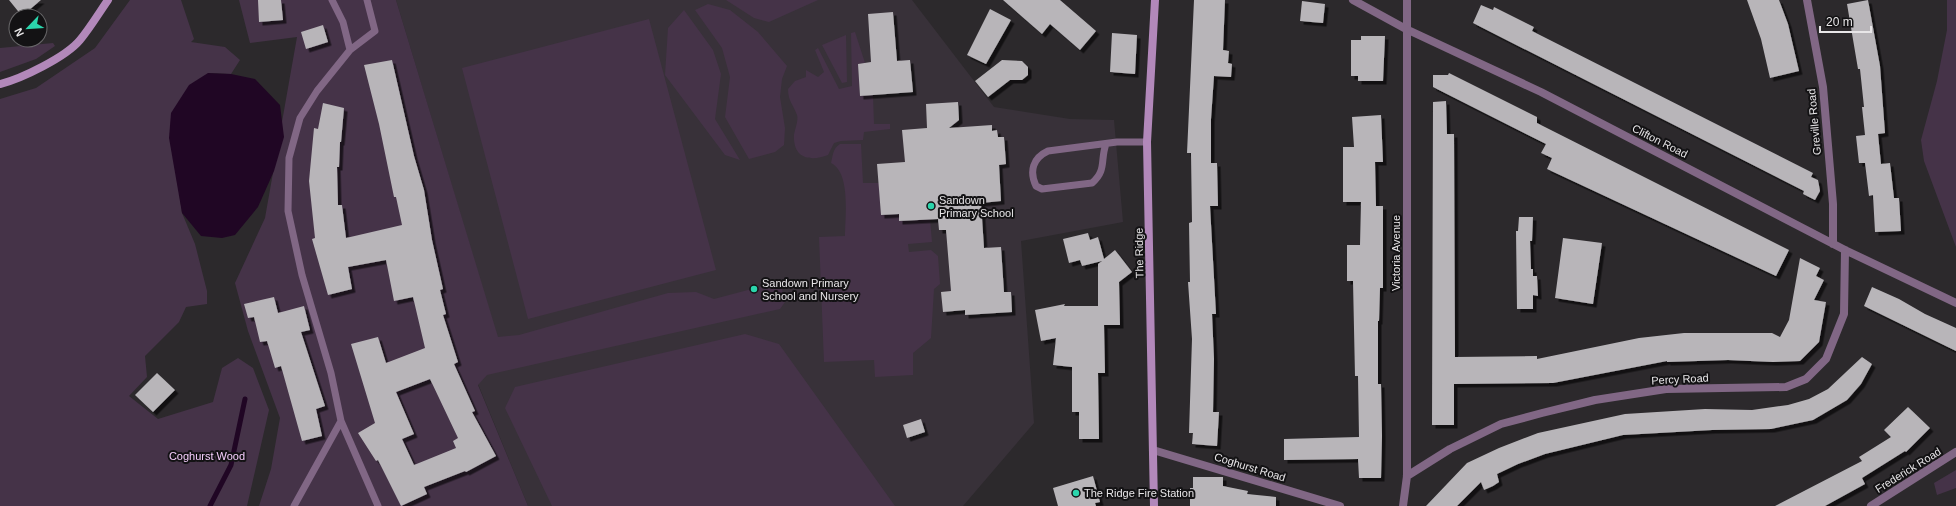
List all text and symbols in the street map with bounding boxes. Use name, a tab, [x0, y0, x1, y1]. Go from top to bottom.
north arrow	[8, 8, 48, 48]
scale bar	[1820, 8, 1871, 34]
text: 20 m	[1826, 15, 1853, 29]
text: N	[12, 26, 26, 38]
street label: Greville Road	[1805, 88, 1823, 156]
street label: Clifton Road	[1630, 122, 1690, 160]
place label: Sandown Primary School	[939, 194, 1014, 219]
marker: Sandown Primary School	[926, 201, 936, 211]
street label: Victoria Avenue	[1390, 215, 1402, 291]
street label: The Ridge	[1133, 228, 1145, 278]
place label: Sandown Primary School and Nursery	[762, 277, 859, 302]
marker: Sandown Primary School and Nursery	[749, 284, 759, 294]
street label: Percy Road	[1651, 372, 1709, 386]
street label: Frederick Road	[1873, 445, 1943, 495]
park label: Coghurst Wood	[169, 450, 245, 462]
street label: Coghurst Road	[1213, 450, 1287, 484]
place label: The Ridge Fire Station	[1084, 487, 1194, 499]
marker: The Ridge Fire Station	[1071, 488, 1081, 498]

